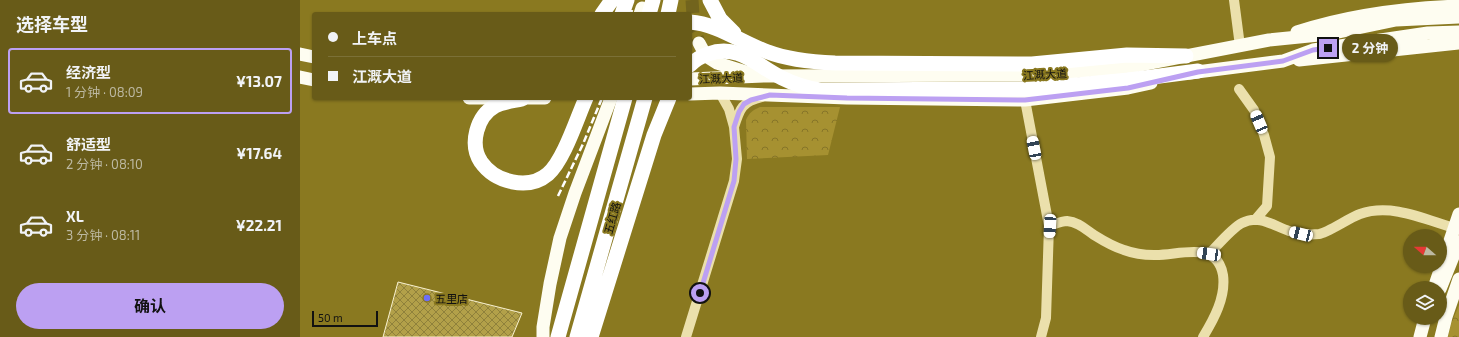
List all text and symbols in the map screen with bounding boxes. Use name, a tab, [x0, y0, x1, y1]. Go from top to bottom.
text: 选择车型	[16, 13, 88, 35]
text: 上车点	[352, 29, 397, 47]
callout: 2 分钟	[1342, 34, 1398, 62]
route end	[1319, 39, 1337, 57]
text: 2 分钟	[1352, 40, 1388, 56]
icon: car	[18, 63, 54, 99]
text: 经济型	[66, 63, 111, 81]
street label: 江溉大道	[1023, 66, 1067, 82]
text: 江溉大道	[352, 67, 412, 85]
street label: 江溉大道	[699, 71, 743, 85]
text: ¥13.07	[236, 72, 282, 90]
text: 1 分钟 · 08:09	[66, 84, 143, 100]
car	[1249, 109, 1269, 135]
icon: car	[18, 135, 54, 171]
text: 舒适型	[66, 135, 111, 153]
car	[1026, 135, 1042, 161]
text: ¥17.64	[236, 144, 282, 162]
text: 2 分钟 · 08:10	[66, 156, 143, 172]
street label: 五红路	[601, 200, 623, 236]
icon: car	[18, 207, 54, 243]
text: XL	[66, 207, 84, 225]
car	[1043, 214, 1057, 238]
text: ¥22.21	[236, 216, 282, 234]
car	[1288, 225, 1314, 243]
text: 3 分钟 · 08:11	[66, 227, 140, 243]
north arrow	[1403, 229, 1447, 273]
map controls	[1403, 229, 1447, 325]
car	[1196, 246, 1222, 262]
button: layers	[1403, 281, 1447, 325]
button: 确认	[16, 283, 284, 329]
route start	[691, 284, 709, 302]
place label: 五里店	[435, 292, 468, 305]
marker: 五里店	[422, 293, 432, 303]
scale bar	[312, 309, 378, 328]
text: 50 m	[318, 311, 343, 324]

